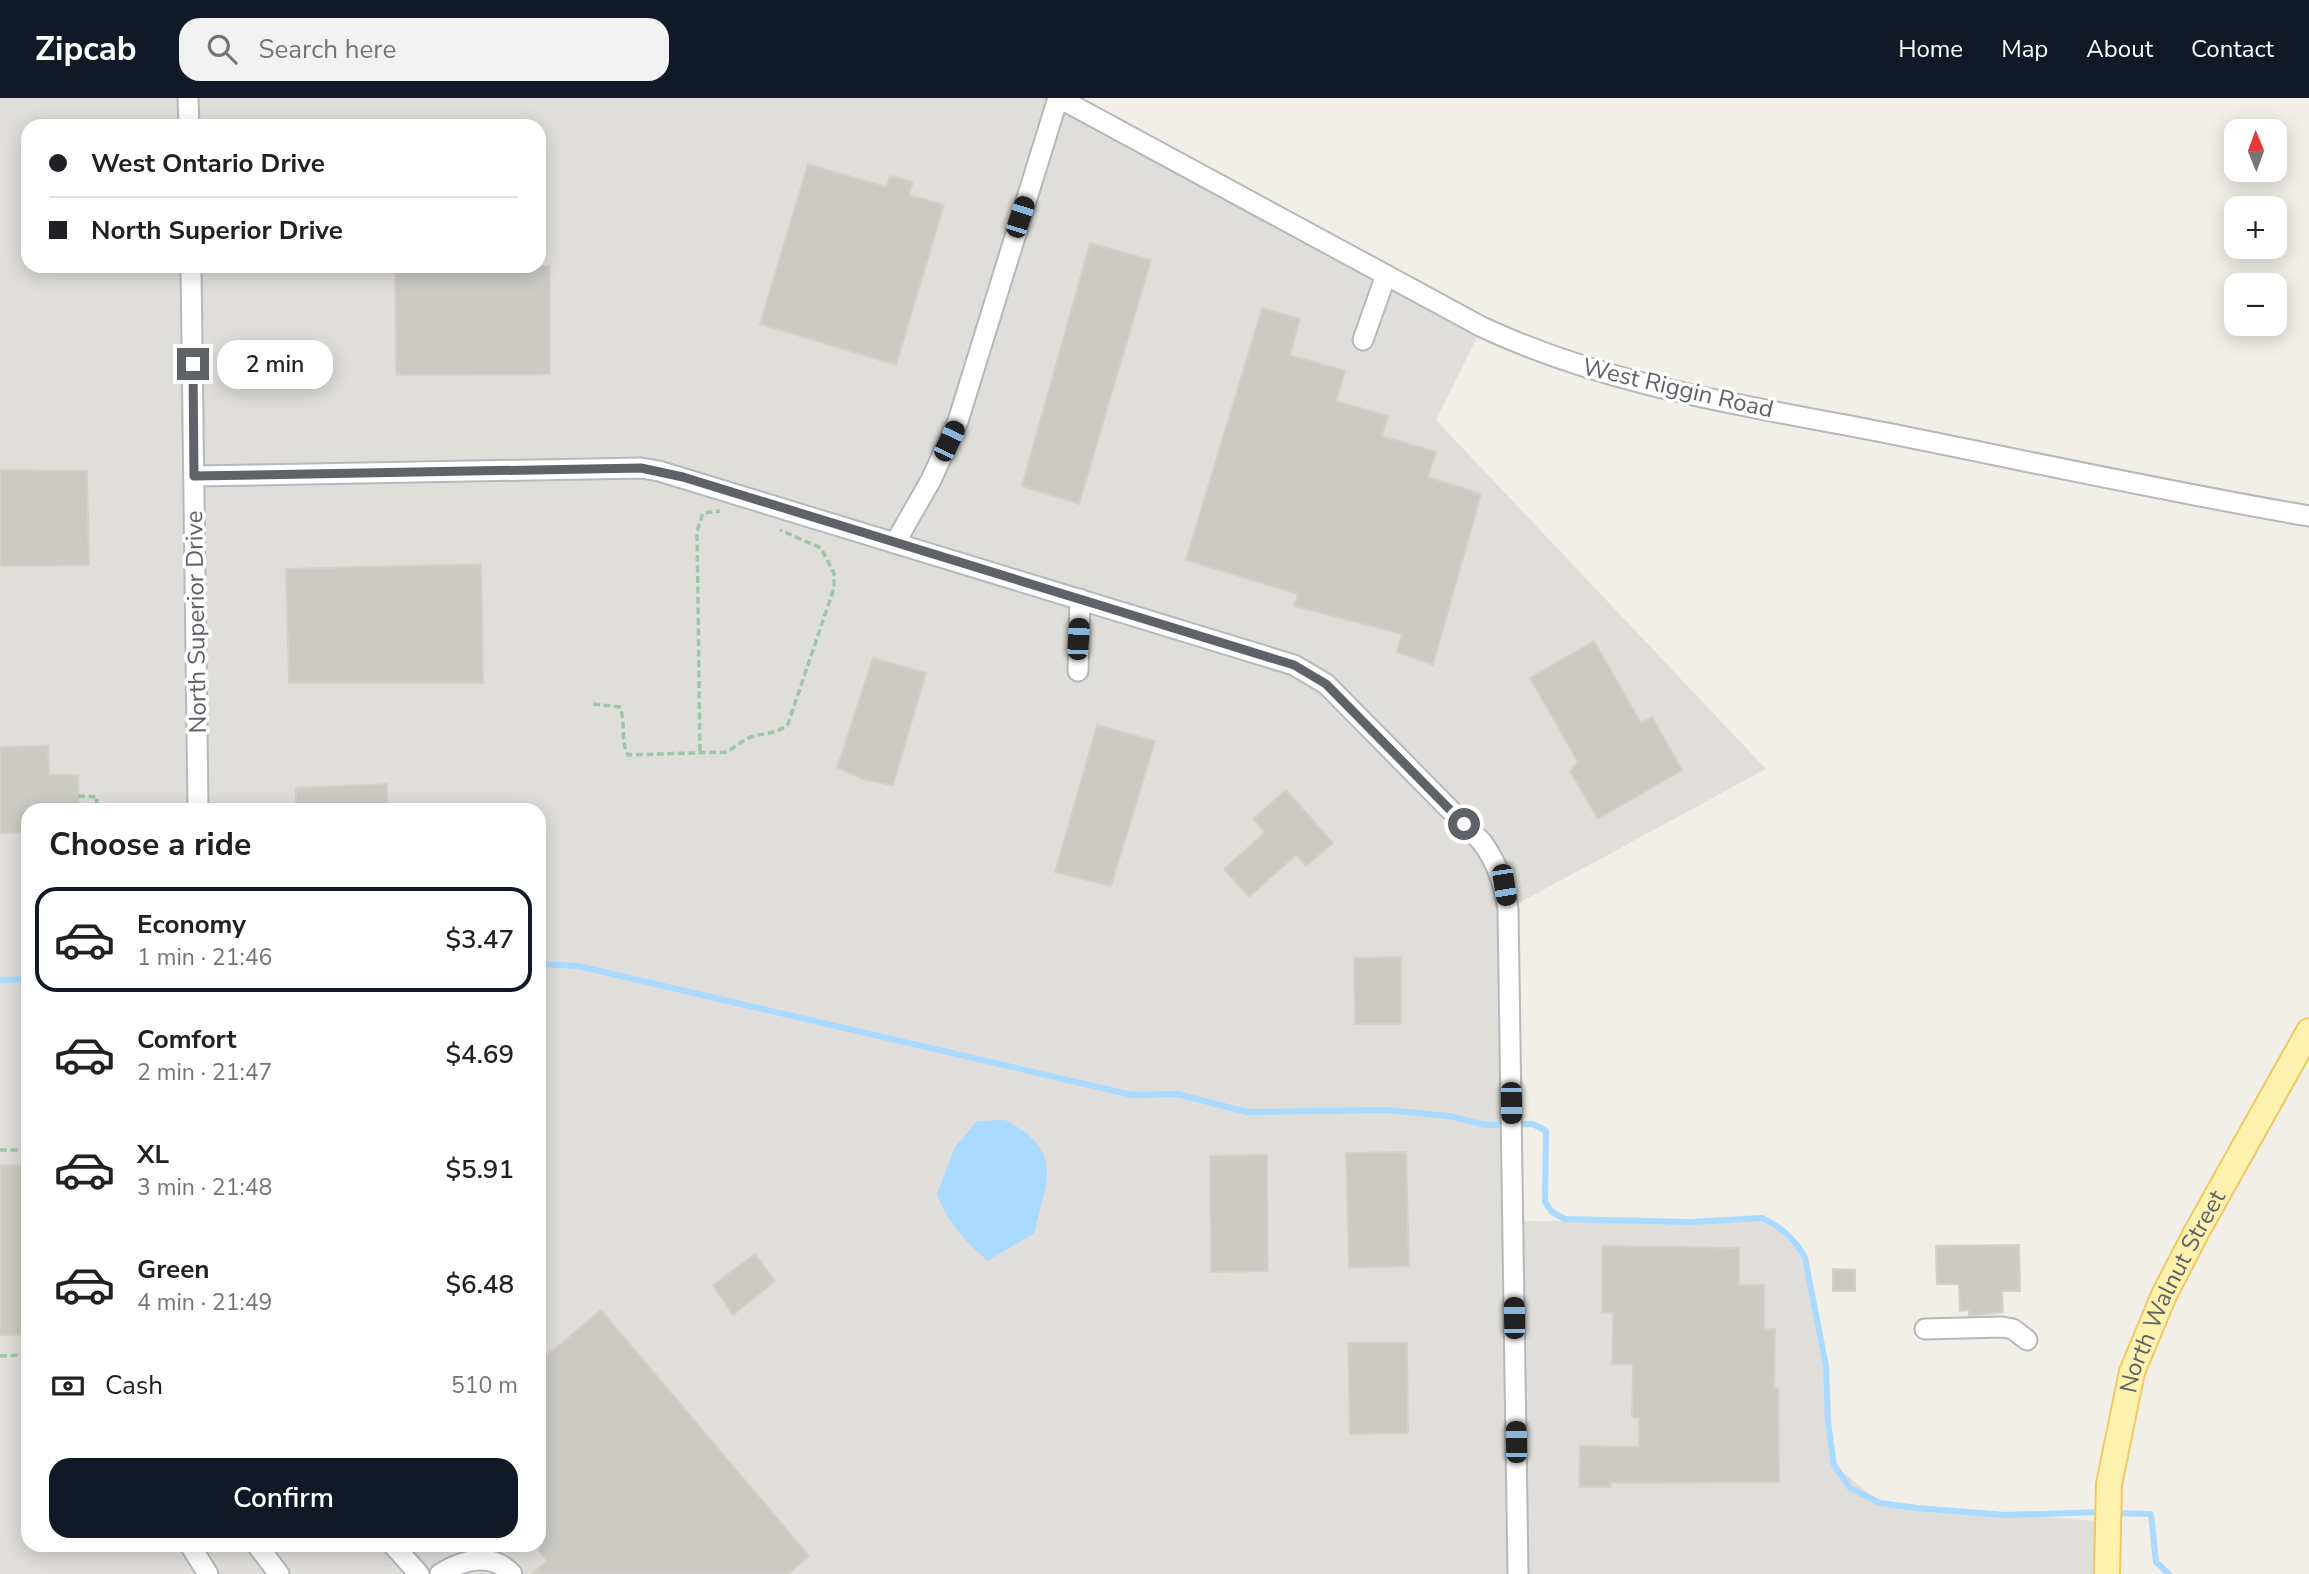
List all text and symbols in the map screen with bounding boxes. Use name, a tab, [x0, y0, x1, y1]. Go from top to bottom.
search box	[179, 18, 669, 81]
text: Zipcab	[35, 27, 137, 72]
icon: search	[203, 30, 241, 68]
text: Search here	[259, 32, 396, 67]
text: Home	[1898, 33, 1963, 65]
text: Map	[2001, 33, 2048, 65]
text: About	[2086, 33, 2153, 65]
text: Contact	[2191, 33, 2274, 65]
north arrow	[2224, 119, 2287, 182]
map controls	[2224, 119, 2287, 336]
text: West Ontario Drive	[91, 146, 325, 181]
car	[1004, 194, 1037, 240]
button: +	[2224, 196, 2287, 259]
text: North Superior Drive	[91, 213, 343, 248]
button: −	[2224, 273, 2287, 336]
callout: 2 min	[218, 340, 333, 388]
route end	[177, 348, 209, 380]
text: 2 min	[246, 349, 304, 380]
street label: West Riggin Road	[1580, 351, 1776, 425]
car	[931, 418, 968, 464]
street label: North Superior Drive	[178, 510, 214, 734]
car	[1067, 617, 1090, 661]
route start	[1448, 808, 1480, 840]
text: Choose a ride	[49, 823, 251, 866]
car	[1491, 863, 1518, 907]
text: Economy	[137, 907, 246, 942]
icon: car	[53, 908, 116, 971]
text: $3.47	[445, 922, 514, 957]
text: 1 min · 21:46	[137, 942, 272, 973]
text: Comfort	[137, 1022, 237, 1057]
icon: car	[53, 1023, 116, 1086]
text: $4.69	[445, 1037, 514, 1072]
text: 2 min · 21:47	[137, 1057, 272, 1088]
car	[1501, 1082, 1522, 1124]
text: XL	[137, 1137, 169, 1172]
icon: car	[53, 1138, 116, 1201]
text: $5.91	[445, 1152, 514, 1187]
text: 3 min · 21:48	[137, 1172, 272, 1203]
street label: North Walnut Street	[2112, 1184, 2233, 1396]
text: Green	[137, 1252, 210, 1287]
icon: car	[53, 1253, 116, 1316]
text: $6.48	[445, 1267, 514, 1302]
text: 4 min · 21:49	[137, 1287, 272, 1318]
car	[1504, 1297, 1525, 1339]
icon: cash	[49, 1367, 87, 1405]
text: Cash	[105, 1368, 163, 1403]
text: 510 m	[451, 1370, 518, 1401]
car	[1506, 1421, 1527, 1463]
button: Confirm	[49, 1458, 518, 1538]

